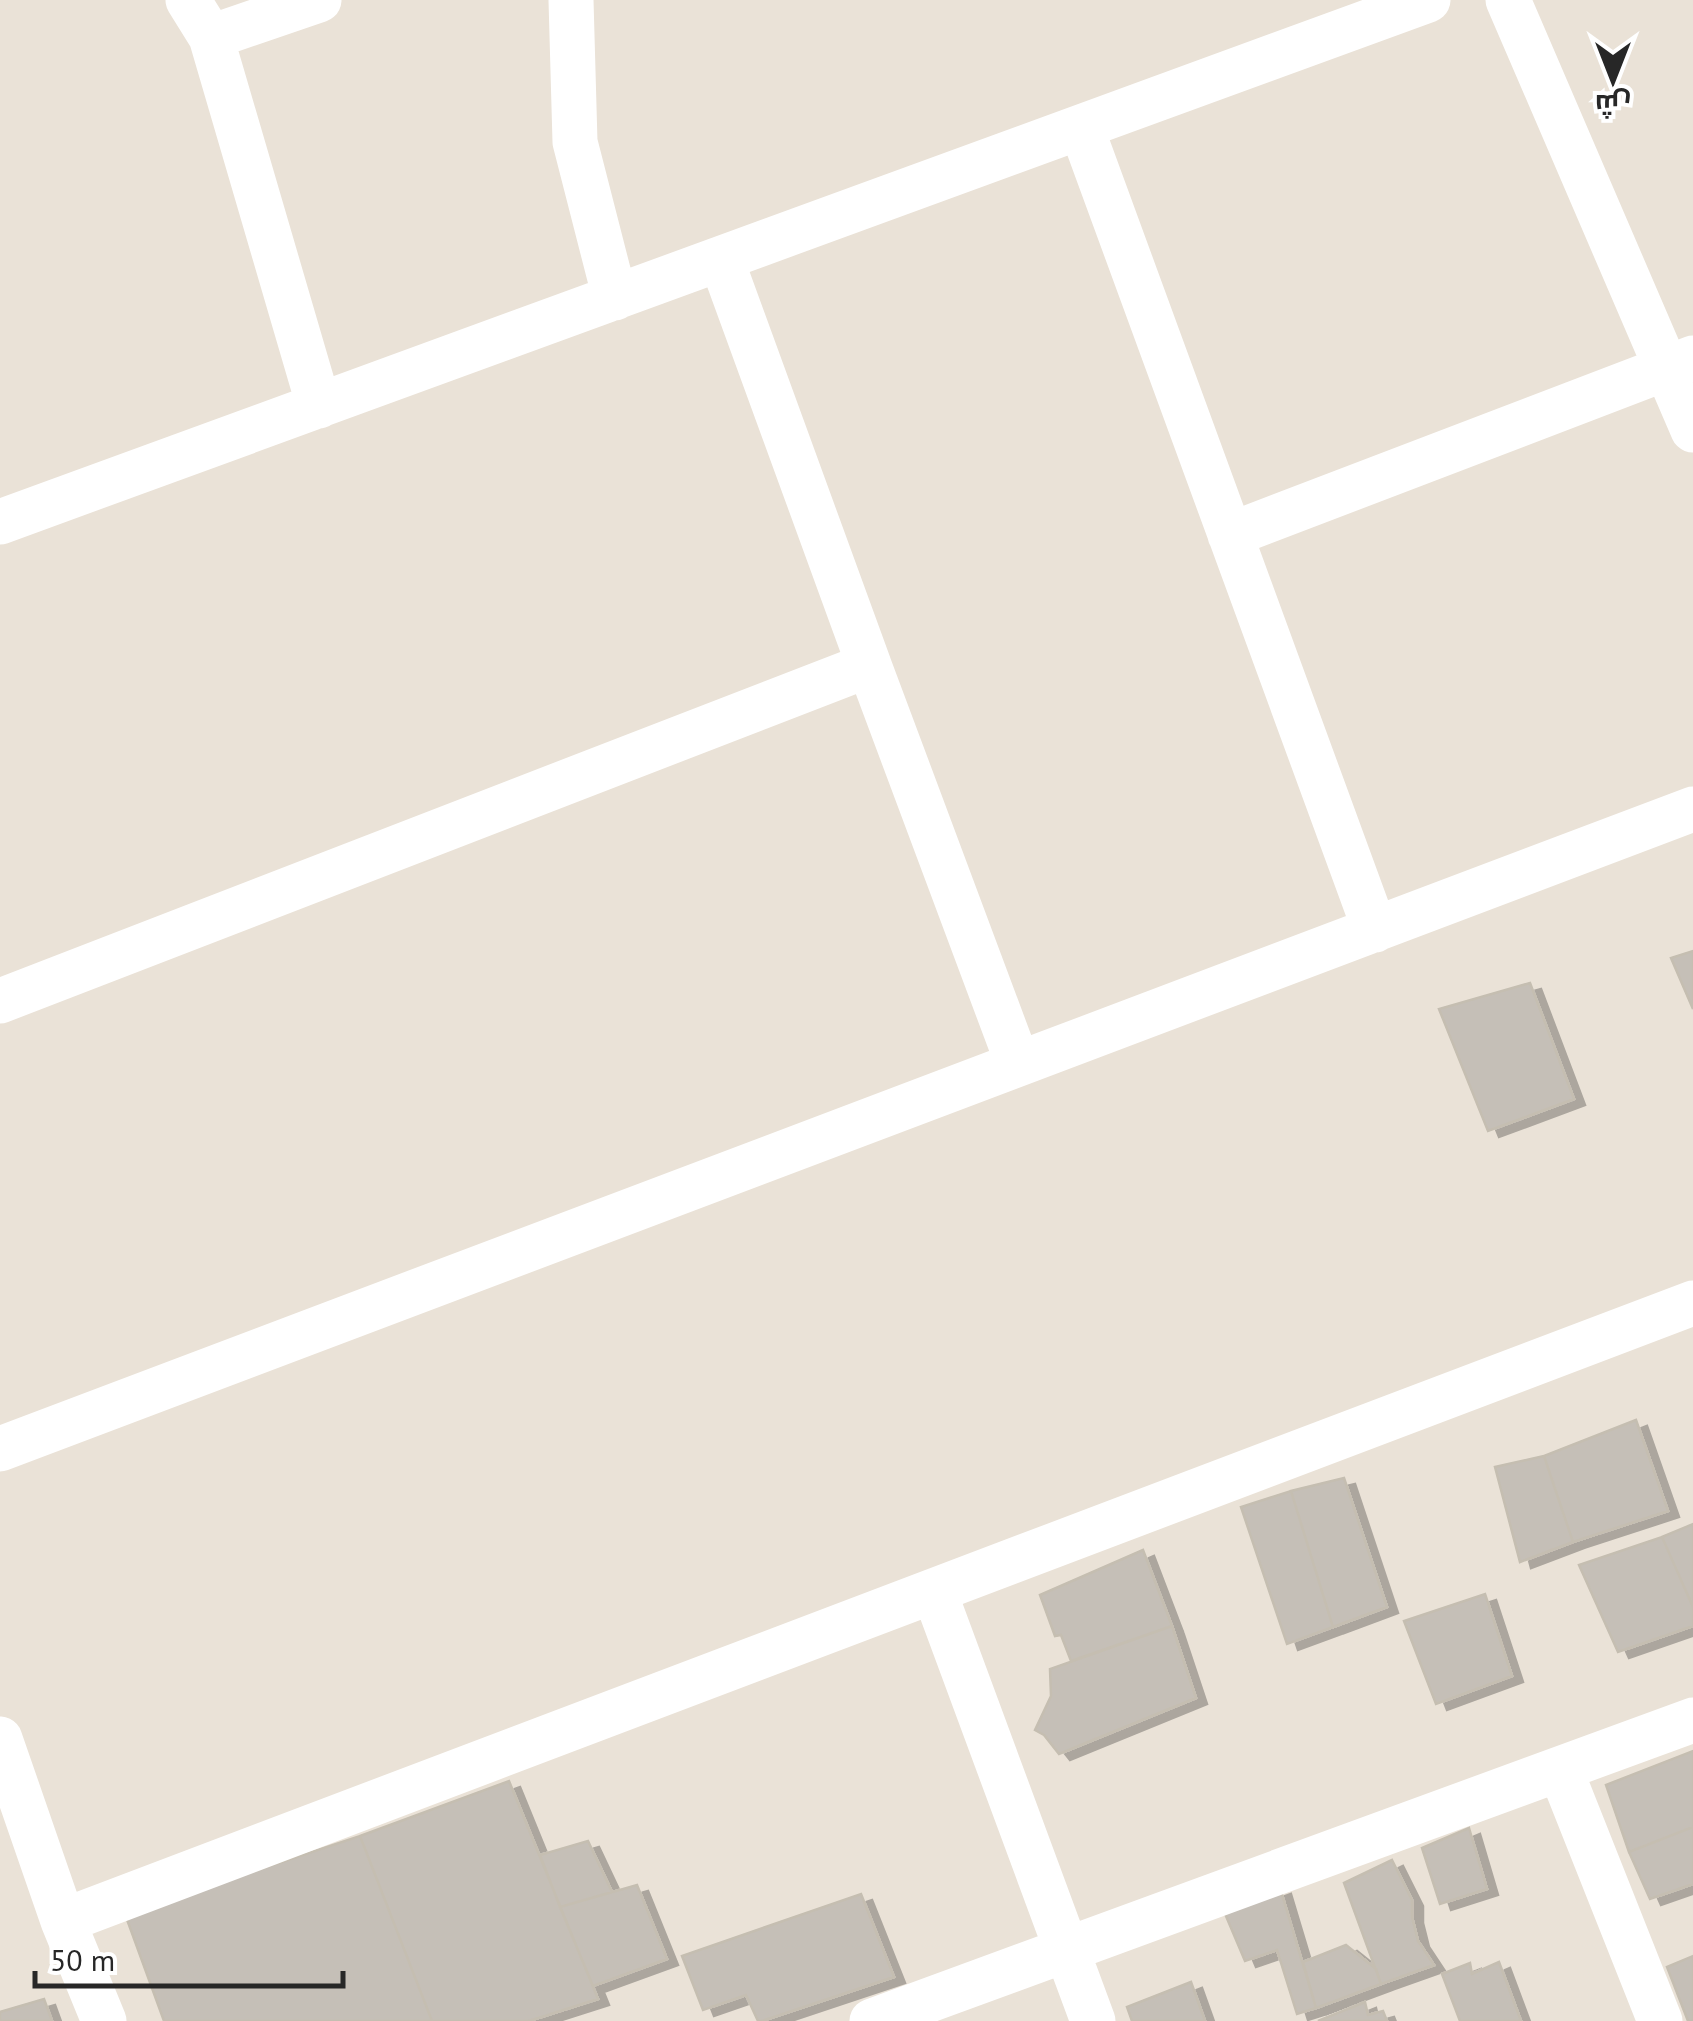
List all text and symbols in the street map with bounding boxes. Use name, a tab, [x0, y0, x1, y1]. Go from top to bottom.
north arrow	[1563, 30, 1663, 130]
text: ش	[1595, 87, 1631, 124]
scale bar	[35, 1926, 342, 1988]
text: 50 m	[50, 1940, 115, 1979]

